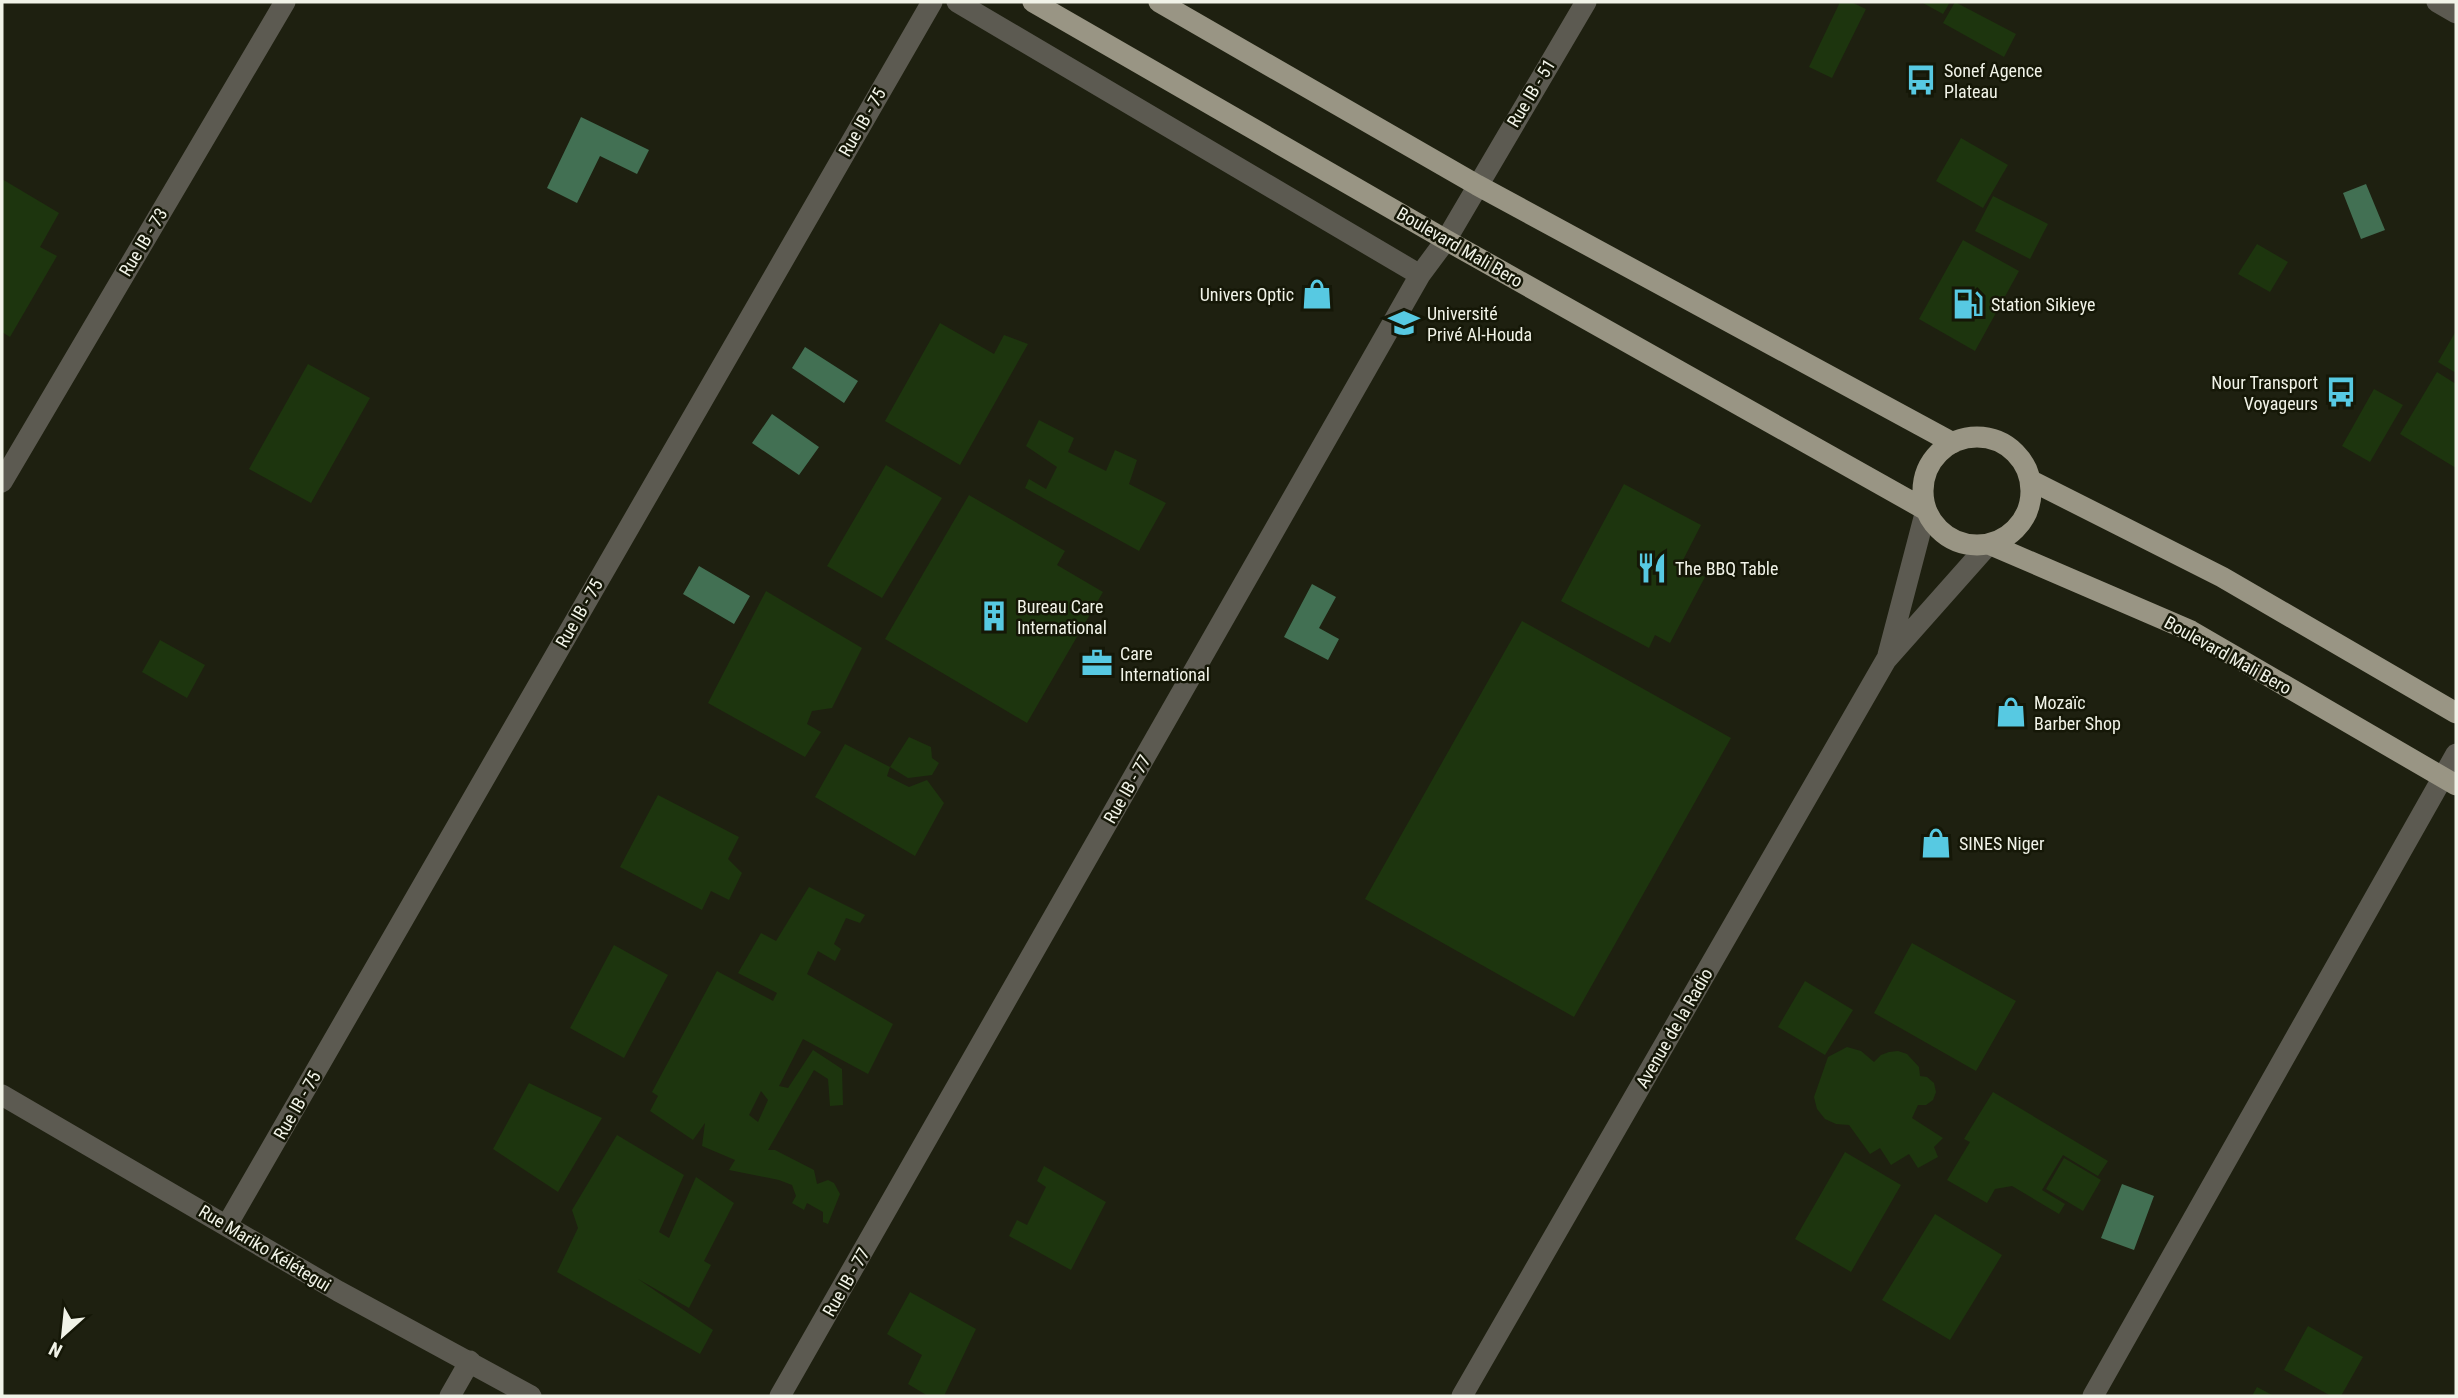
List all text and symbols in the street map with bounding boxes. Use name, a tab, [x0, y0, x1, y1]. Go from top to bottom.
street label: Rue IB - 51	[1503, 55, 1559, 131]
place label: Sonef Agence Plateau	[1944, 60, 2043, 102]
bus stop icon: Sonef Agence Plateau	[1904, 63, 1938, 97]
street label: Rue IB - 75	[834, 84, 890, 160]
street label: Boulevard Mali Bero	[1393, 202, 1527, 292]
street label: Rue IB - 73	[115, 204, 171, 280]
shop icon: Univers Optic	[1300, 277, 1334, 311]
place label: Univers Optic	[1200, 284, 1294, 305]
fuel station icon: Station Sikieye	[1951, 287, 1985, 321]
place label: Station Sikieye	[1991, 294, 2095, 315]
place label: Université Privé Al-Houda	[1427, 303, 1532, 345]
school or university icon: Université Privé Al-Houda	[1387, 306, 1421, 340]
place label: Nour Transport Voyageurs	[2211, 372, 2318, 414]
bus stop icon: Nour Transport Voyageurs	[2324, 375, 2358, 409]
restaurant icon: The BBQ Table	[1635, 551, 1669, 585]
place label: The BBQ Table	[1675, 558, 1778, 579]
street label: Rue IB - 75	[551, 575, 607, 651]
place label: Bureau Care International	[1017, 596, 1107, 638]
building icon: Bureau Care International	[977, 599, 1011, 633]
street label: Boulevard Mali Bero	[2161, 611, 2295, 699]
place label: Care International	[1120, 643, 1210, 685]
office icon: Care International	[1080, 646, 1114, 680]
place label: Mozaïc Barber Shop	[2034, 692, 2121, 734]
shop icon: Mozaïc Barber Shop	[1994, 695, 2028, 729]
street label: Rue IB - 77	[1099, 751, 1155, 827]
shop icon: SINES Niger	[1919, 826, 1953, 860]
place label: SINES Niger	[1959, 833, 2045, 854]
street label: Avenue de la Radio	[1631, 964, 1717, 1092]
street label: Rue IB - 75	[269, 1067, 325, 1143]
street label: Rue Mariko Kélétegui	[195, 1200, 335, 1296]
street label: Rue IB - 77	[818, 1244, 874, 1320]
north arrow	[28, 1300, 98, 1370]
text: N	[45, 1337, 66, 1363]

